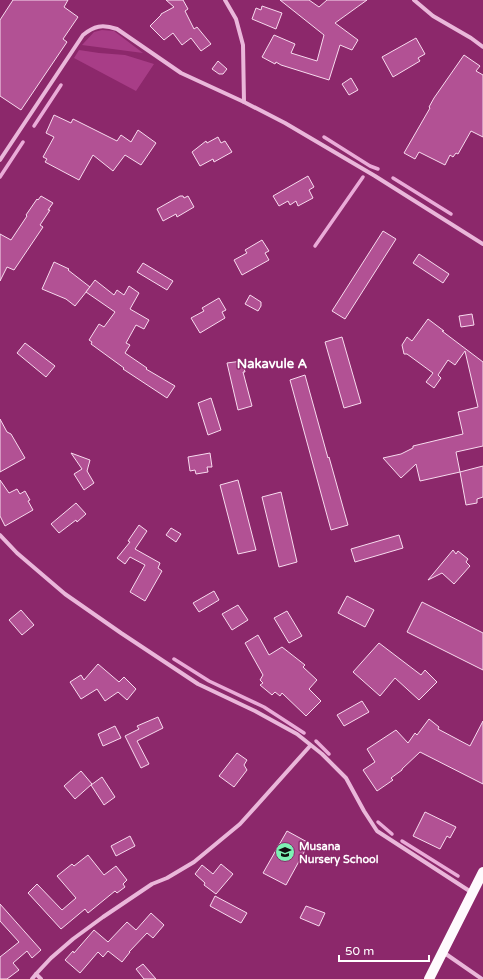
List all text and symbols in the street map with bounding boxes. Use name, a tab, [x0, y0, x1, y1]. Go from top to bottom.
district label: Nakavule A	[237, 356, 307, 372]
place label: Musana Nursery School	[299, 840, 379, 867]
school or university icon: Musana Nursery School	[274, 841, 296, 863]
scale bar	[339, 937, 429, 963]
text: 50 m	[345, 944, 374, 958]

